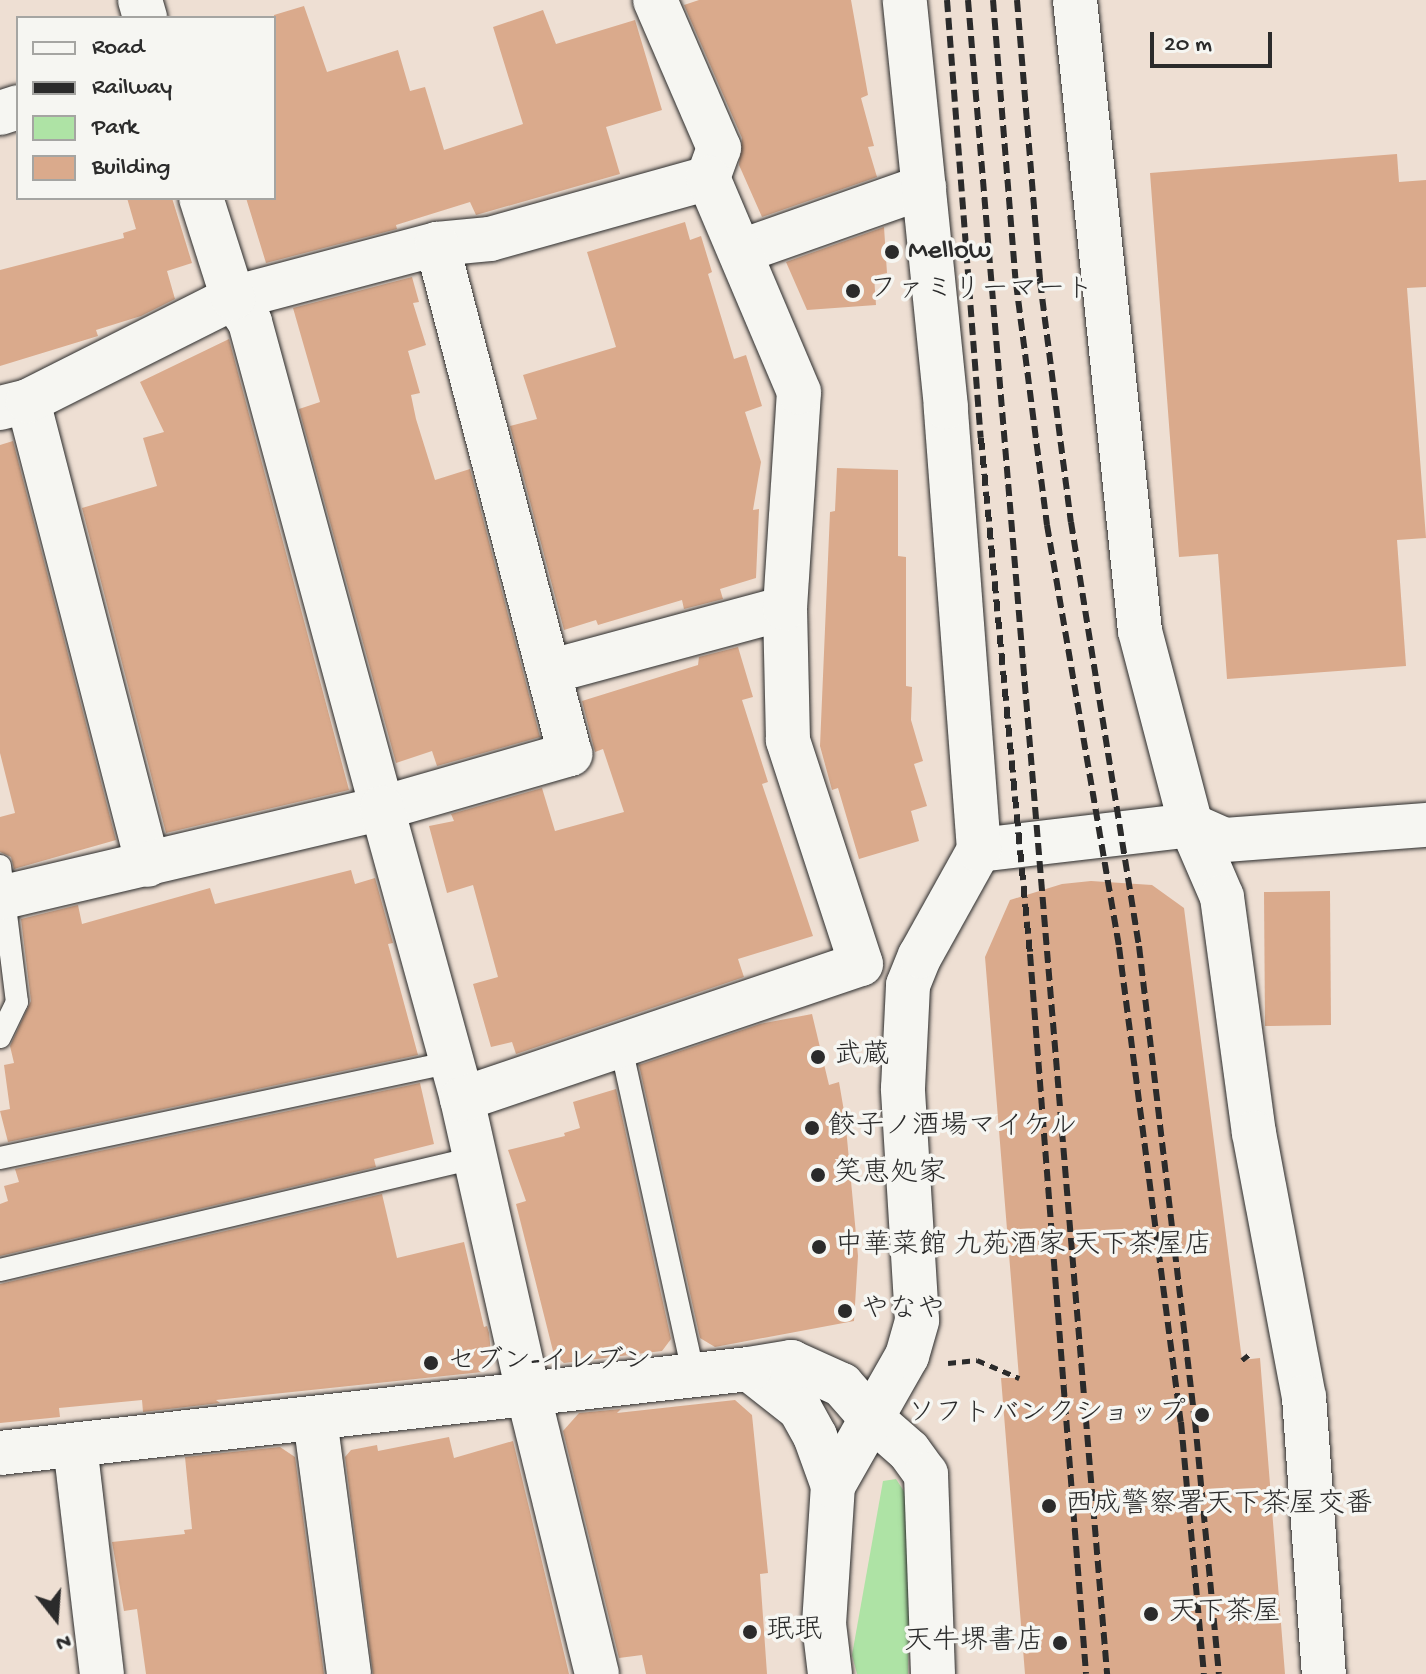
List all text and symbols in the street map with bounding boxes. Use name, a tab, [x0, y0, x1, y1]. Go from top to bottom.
legend	[16, 16, 276, 200]
scale bar	[1154, 16, 1276, 66]
text: 20 m	[1164, 31, 1212, 60]
text: Road	[92, 34, 144, 63]
text: Railway	[92, 74, 172, 103]
text: Park	[92, 114, 138, 143]
text: Building	[92, 154, 170, 183]
place label: Mellow	[908, 235, 990, 269]
marker: Mellow	[883, 243, 901, 261]
place label: ファミリーマート	[869, 274, 1093, 308]
marker: ファミリーマート	[844, 282, 862, 300]
place label: 武蔵	[834, 1040, 890, 1074]
marker: 武蔵	[809, 1048, 827, 1066]
place label: 餃子ノ酒場マイケル	[828, 1111, 1080, 1145]
marker: 餃子ノ酒場マイケル	[803, 1119, 821, 1137]
place label: 笑恵処家	[834, 1158, 946, 1192]
marker: 笑恵処家	[809, 1166, 827, 1184]
place label: 中華菜館 九苑酒家 天下茶屋店	[835, 1230, 1212, 1264]
marker: 中華菜館 九苑酒家 天下茶屋店	[810, 1238, 828, 1256]
place label: やなや	[861, 1294, 945, 1328]
marker: やなや	[836, 1302, 854, 1320]
place label: セブン-イレブン	[447, 1346, 652, 1380]
marker: セブン-イレブン	[422, 1354, 440, 1372]
place label: ソフトバンクショップ	[906, 1398, 1186, 1432]
marker: ソフトバンクショップ	[1193, 1406, 1211, 1424]
place label: 西成警察署天下茶屋交番	[1065, 1489, 1373, 1523]
marker: 西成警察署天下茶屋交番	[1040, 1497, 1058, 1515]
north arrow	[16, 1578, 96, 1658]
place label: 天下茶屋	[1169, 1597, 1281, 1631]
marker: 天下茶屋	[1140, 1603, 1162, 1625]
place label: 珉珉	[766, 1615, 822, 1649]
marker: 珉珉	[741, 1623, 759, 1641]
text: N	[52, 1626, 74, 1655]
place label: 天牛堺書店	[904, 1626, 1044, 1660]
marker: 天牛堺書店	[1051, 1634, 1069, 1652]

